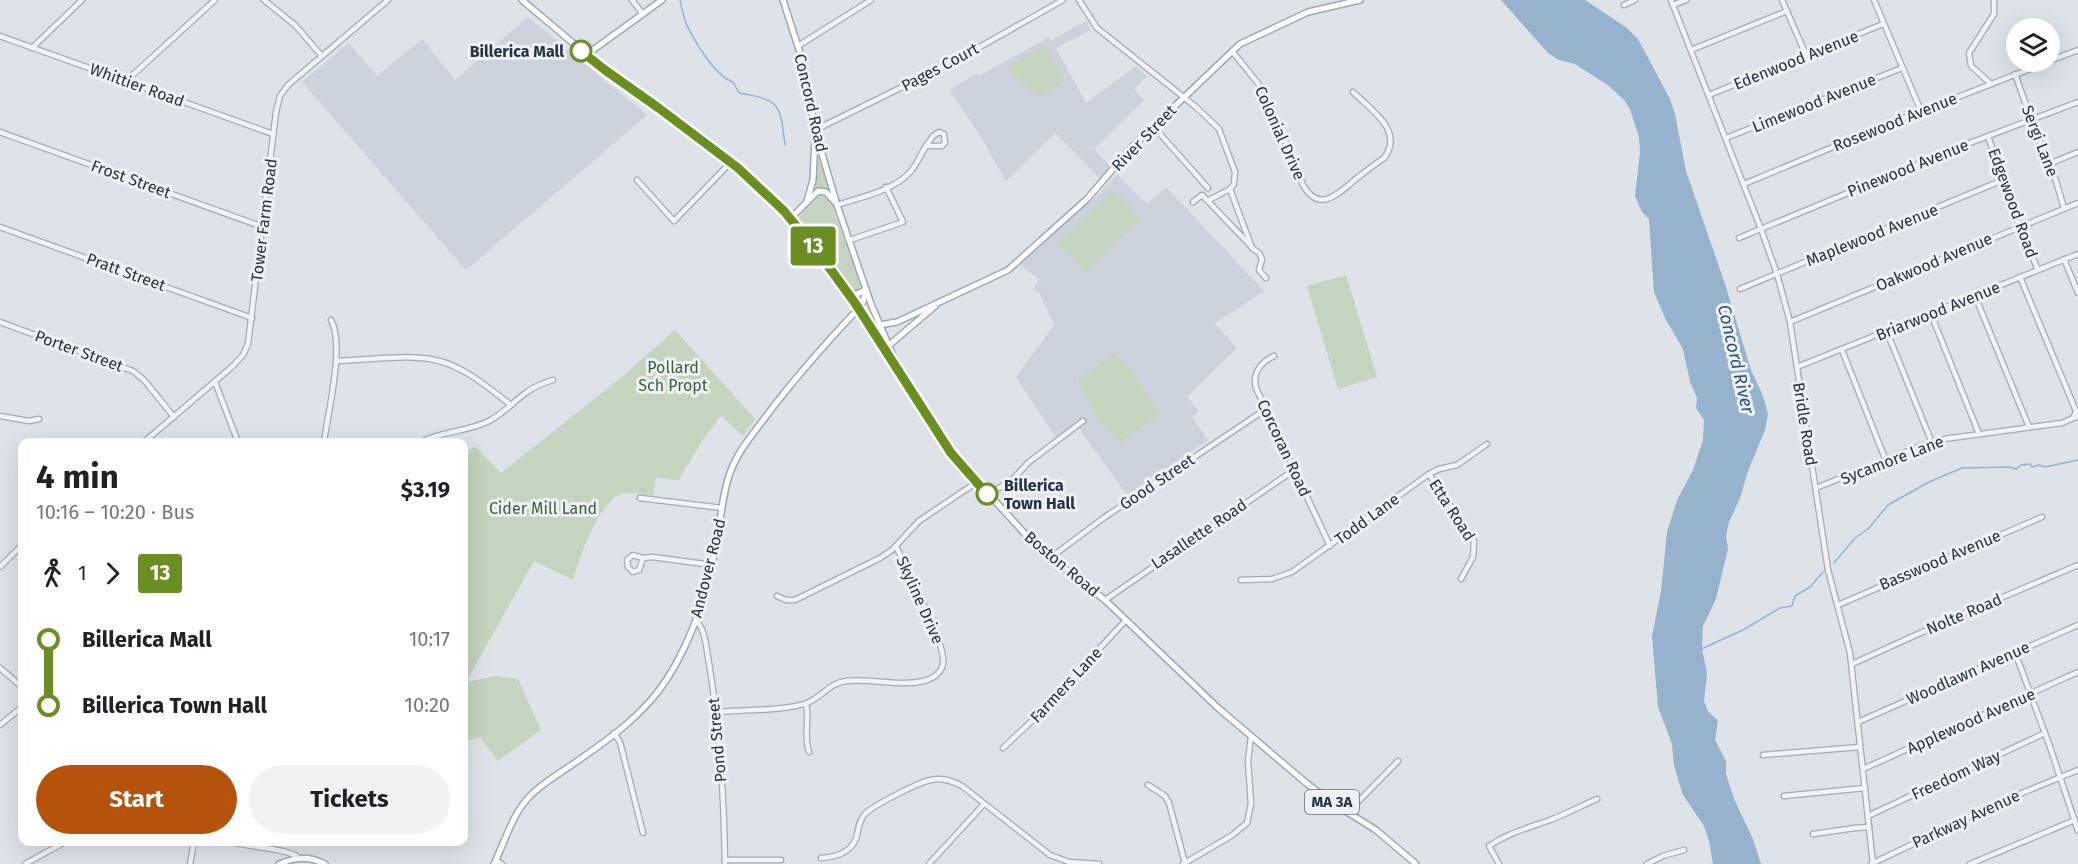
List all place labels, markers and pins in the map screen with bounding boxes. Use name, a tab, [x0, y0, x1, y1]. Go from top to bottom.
marker: Billerica Mall	[570, 40, 592, 62]
place label: Billerica Mall	[470, 42, 564, 61]
place label: Billerica Town Hall	[1004, 476, 1075, 513]
marker: Billerica Town Hall	[976, 483, 998, 505]

